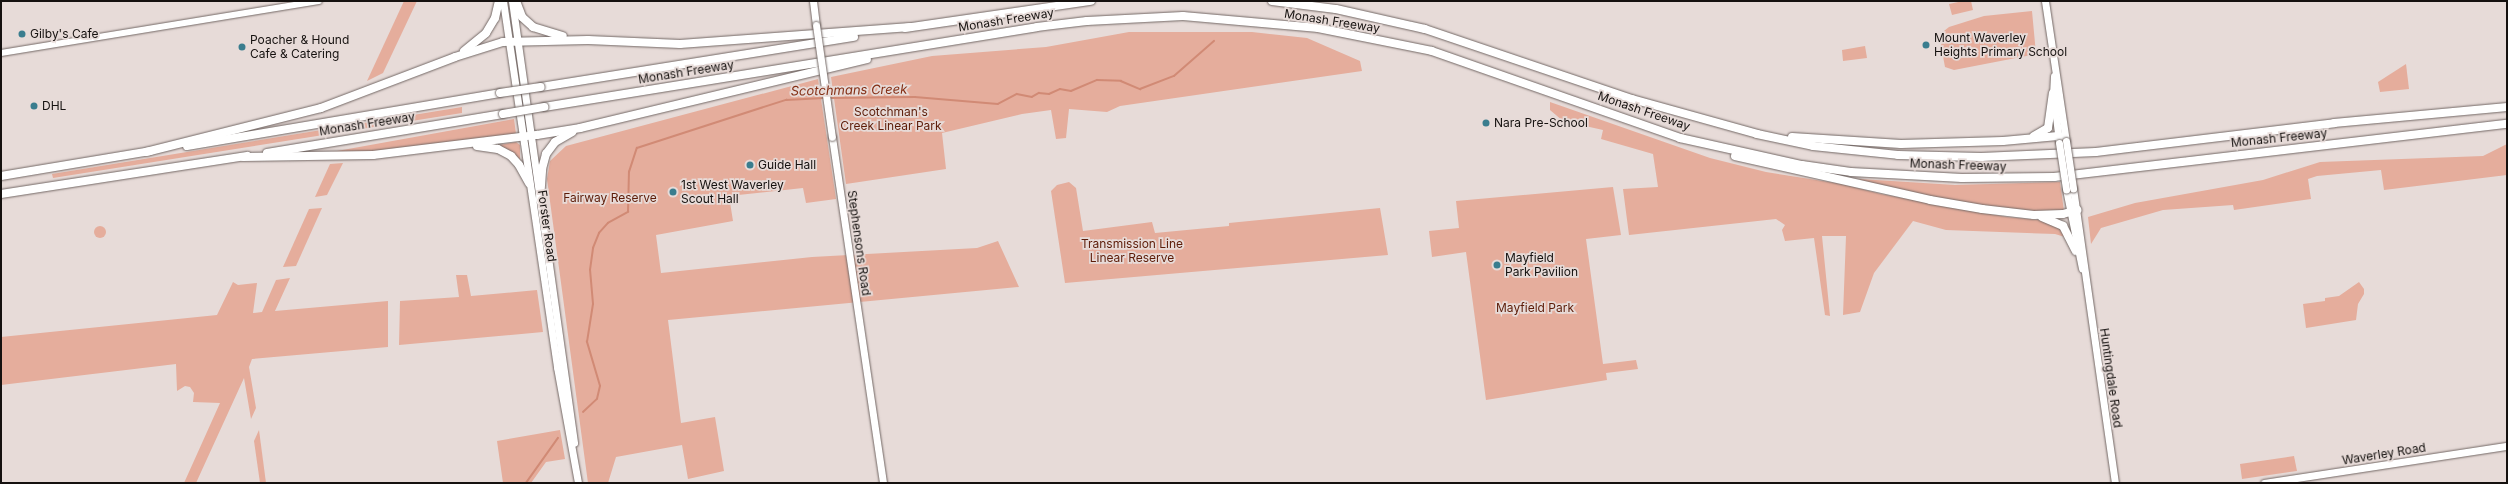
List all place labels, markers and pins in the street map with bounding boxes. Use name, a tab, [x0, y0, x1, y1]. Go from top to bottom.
place label: Gilby's Cafe	[30, 27, 99, 41]
marker: Gilby's Cafe	[17, 29, 27, 39]
place label: Mount Waverley Heights Primary School	[1934, 31, 2067, 59]
place label: Poacher & Hound Cafe & Catering	[250, 33, 349, 61]
marker: Mount Waverley Heights Primary School	[1921, 40, 1931, 50]
marker: Poacher & Hound Cafe & Catering	[237, 42, 247, 52]
place label: DHL	[42, 99, 66, 113]
marker: DHL	[29, 101, 39, 111]
place label: Nara Pre-School	[1494, 116, 1588, 130]
marker: Nara Pre-School	[1481, 118, 1491, 128]
place label: Guide Hall	[758, 158, 816, 172]
marker: Guide Hall	[745, 160, 755, 170]
place label: 1st West Waverley Scout Hall	[681, 178, 784, 206]
marker: 1st West Waverley Scout Hall	[668, 187, 678, 197]
place label: Mayfield Park Pavilion	[1505, 251, 1578, 279]
marker: Mayfield Park Pavilion	[1492, 260, 1502, 270]

